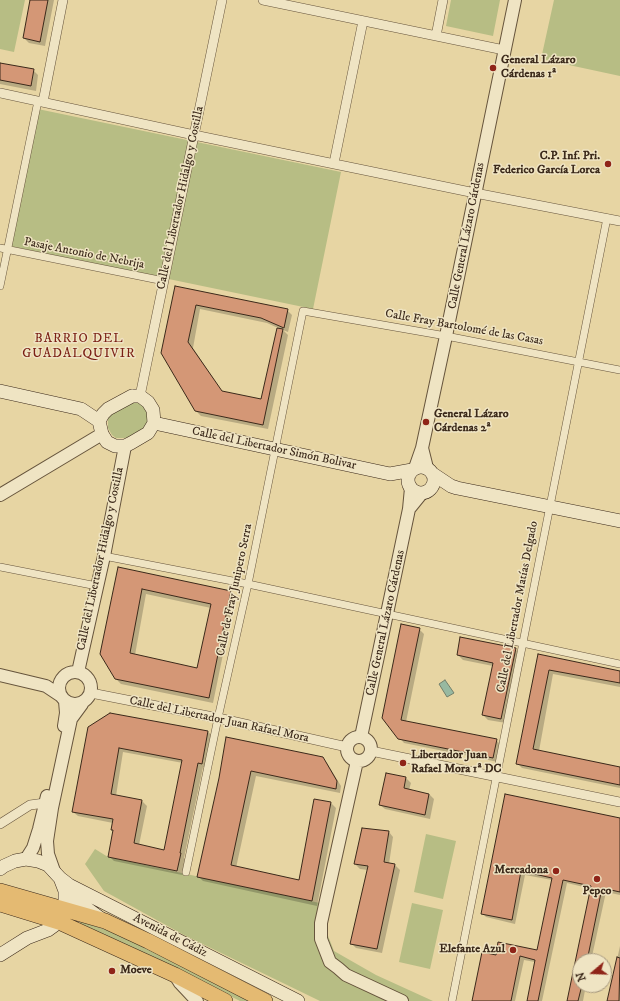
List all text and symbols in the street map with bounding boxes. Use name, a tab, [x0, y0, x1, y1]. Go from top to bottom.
place label: General Lázaro Cárdenas 1ª	[501, 54, 576, 82]
marker: General Lázaro Cárdenas 1ª	[488, 63, 498, 73]
street label: Calle del Libertador Hidalgo y Costilla	[155, 105, 207, 291]
place label: C.P. Inf. Pri. Federico García Lorca	[493, 150, 600, 178]
marker: C.P. Inf. Pri. Federico García Lorca	[603, 159, 613, 169]
street label: Calle General Lázaro Cárdenas	[446, 162, 488, 310]
street label: Pasaje Antonio de Nebrija	[23, 235, 145, 273]
street label: Calle Fray Bartolomé de las Casas	[384, 307, 544, 349]
district label: BARRIO DEL GUADALQUIVIR	[22, 331, 136, 362]
place label: General Lázaro Cárdenas 2ª	[434, 408, 509, 436]
marker: General Lázaro Cárdenas 2ª	[421, 417, 431, 427]
street label: Calle del Libertador Simón Bolivar	[191, 425, 357, 473]
street label: Calle del Libertador Hidalgo y Costilla	[75, 466, 127, 652]
street label: Calle del Libertador Matías Delgado	[494, 520, 542, 694]
street label: Calle de Fray Junipero Serra	[214, 523, 256, 657]
street label: Calle General Lázaro Cárdenas	[363, 549, 409, 697]
street label: Calle del Libertador Juan Rafael Mora	[128, 694, 310, 746]
place label: Libertador Juan Rafael Mora 1ª DC	[411, 749, 501, 777]
marker: Libertador Juan Rafael Mora 1ª DC	[398, 758, 408, 768]
place label: Mercadona	[494, 864, 548, 878]
marker: Mercadona	[551, 866, 561, 876]
marker: Pepco	[592, 874, 602, 884]
place label: Pepco	[583, 885, 611, 899]
street label: Avenida de Cádiz	[130, 911, 210, 961]
place label: Elefante Azul	[439, 943, 505, 957]
marker: Elefante Azul	[508, 945, 518, 955]
north arrow	[572, 953, 612, 993]
place label: Moeve	[120, 964, 152, 978]
marker: Moeve	[107, 966, 117, 976]
text: N	[574, 970, 590, 983]

